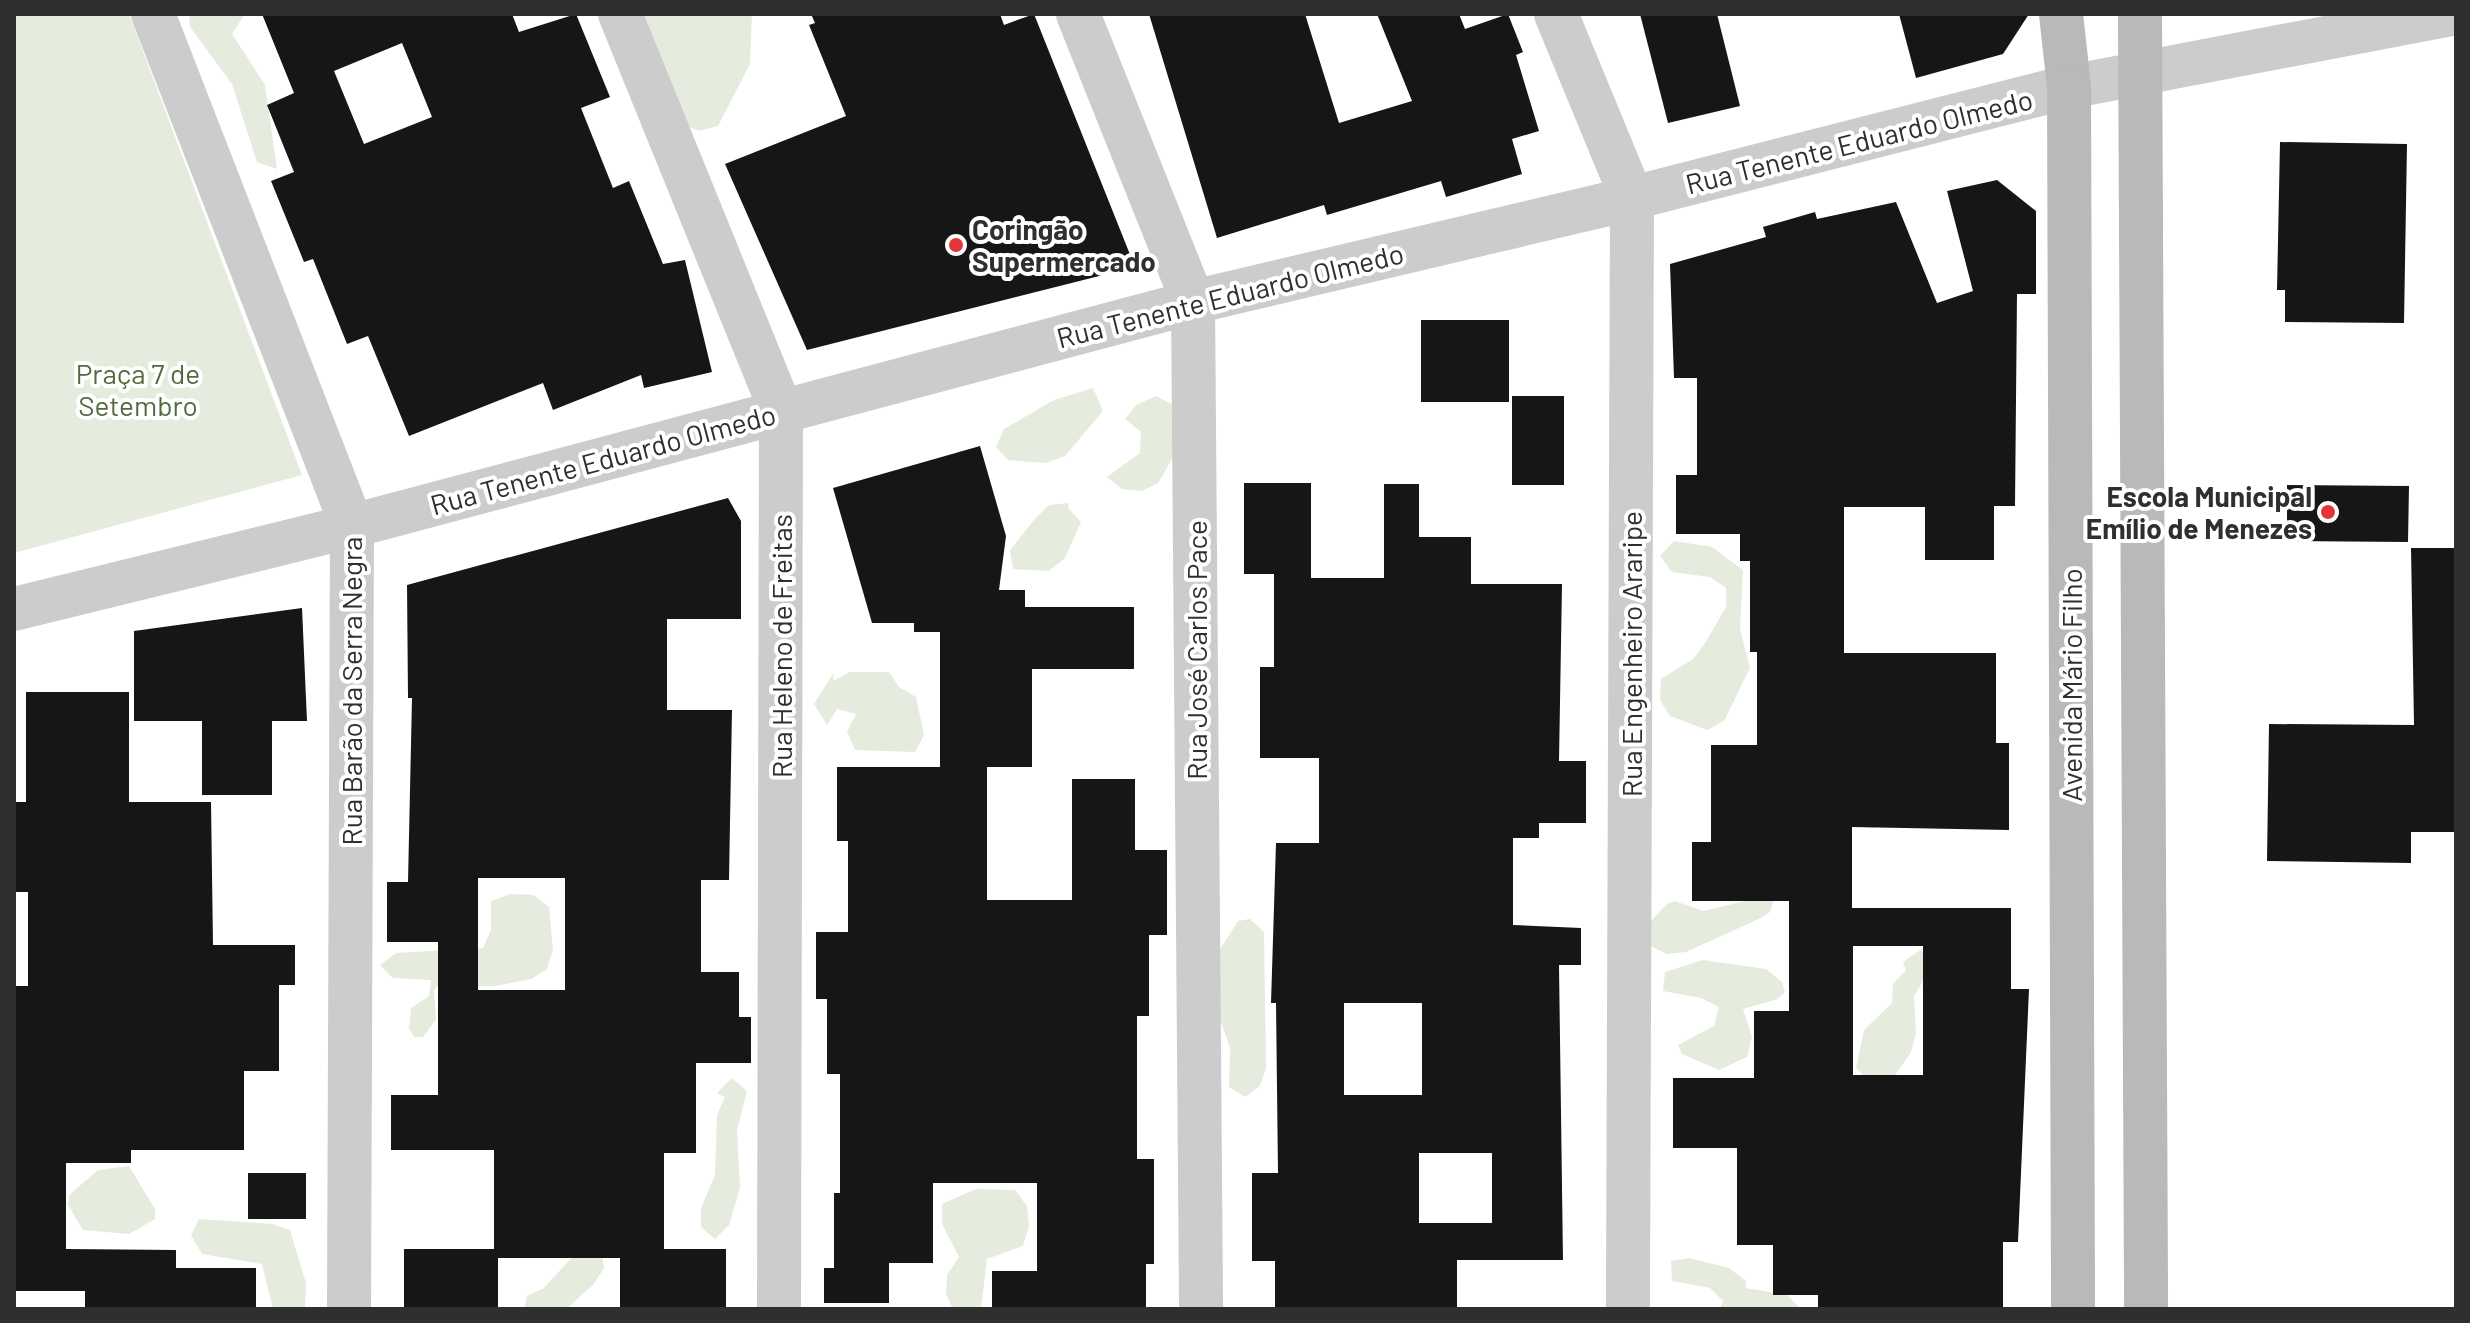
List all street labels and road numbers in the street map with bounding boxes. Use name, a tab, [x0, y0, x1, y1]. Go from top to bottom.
street label: Rua Tenente Eduardo Olmedo	[1682, 82, 2036, 200]
street label: Rua Tenente Eduardo Olmedo	[1053, 236, 1407, 354]
street label: Rua Tenente Eduardo Olmedo	[427, 397, 779, 521]
street label: Rua Engenheiro Araripe	[1614, 511, 1648, 797]
street label: Rua Heleno de Freitas	[764, 514, 798, 778]
street label: Rua José Carlos Pace	[1179, 520, 1213, 780]
street label: Rua Barão da Serra Negra	[334, 537, 368, 845]
street label: Avenida Mário Filho	[2054, 568, 2088, 802]

